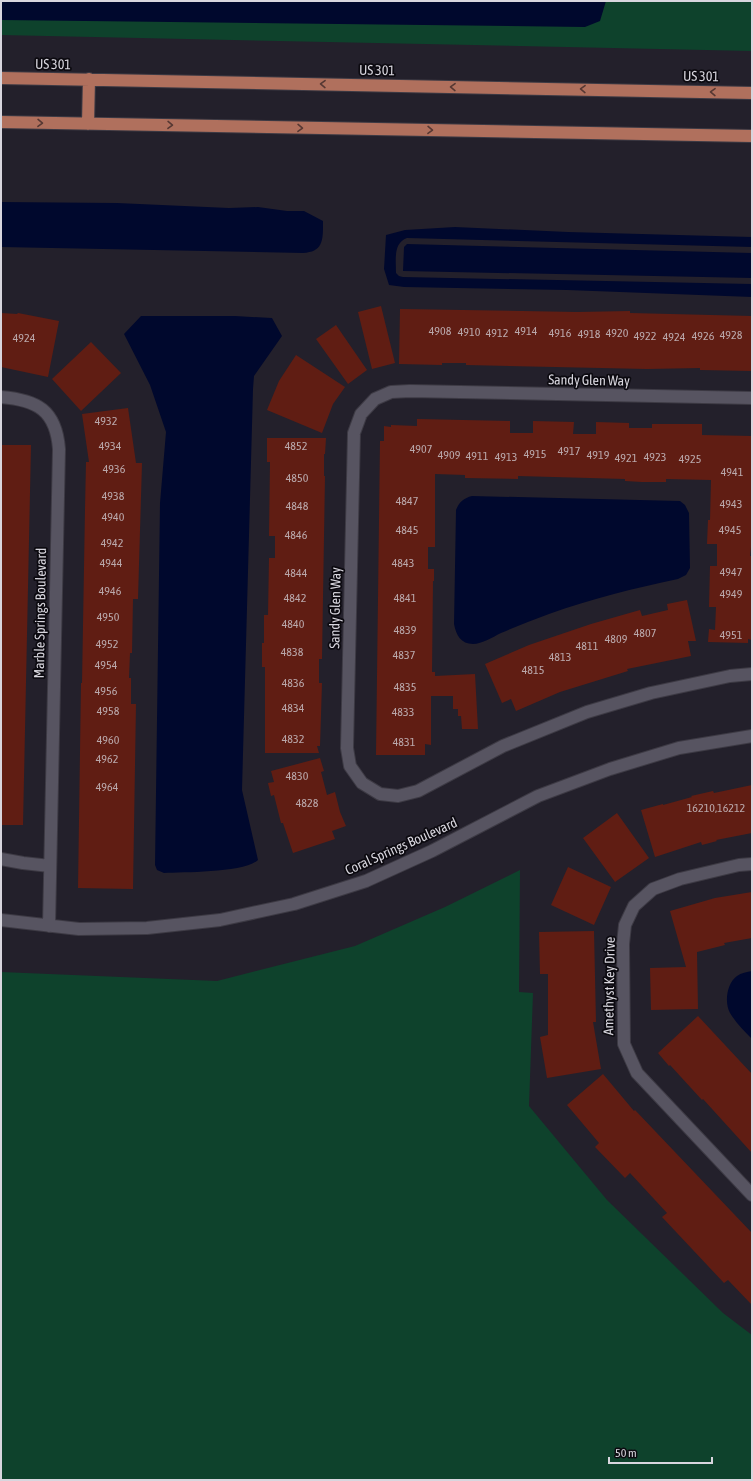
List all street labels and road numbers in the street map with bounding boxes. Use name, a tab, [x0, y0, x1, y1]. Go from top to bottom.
street label: US 301	[35, 56, 71, 72]
street label: US 301	[359, 62, 395, 78]
street label: US 301	[683, 68, 719, 84]
street label: Sandy Glen Way	[548, 371, 630, 389]
street label: Marble Springs Boulevard	[31, 548, 49, 678]
street label: Sandy Glen Way	[326, 567, 344, 649]
street label: Coral Springs Boulevard	[342, 814, 460, 878]
street label: Amethyst Key Drive	[600, 937, 618, 1035]

